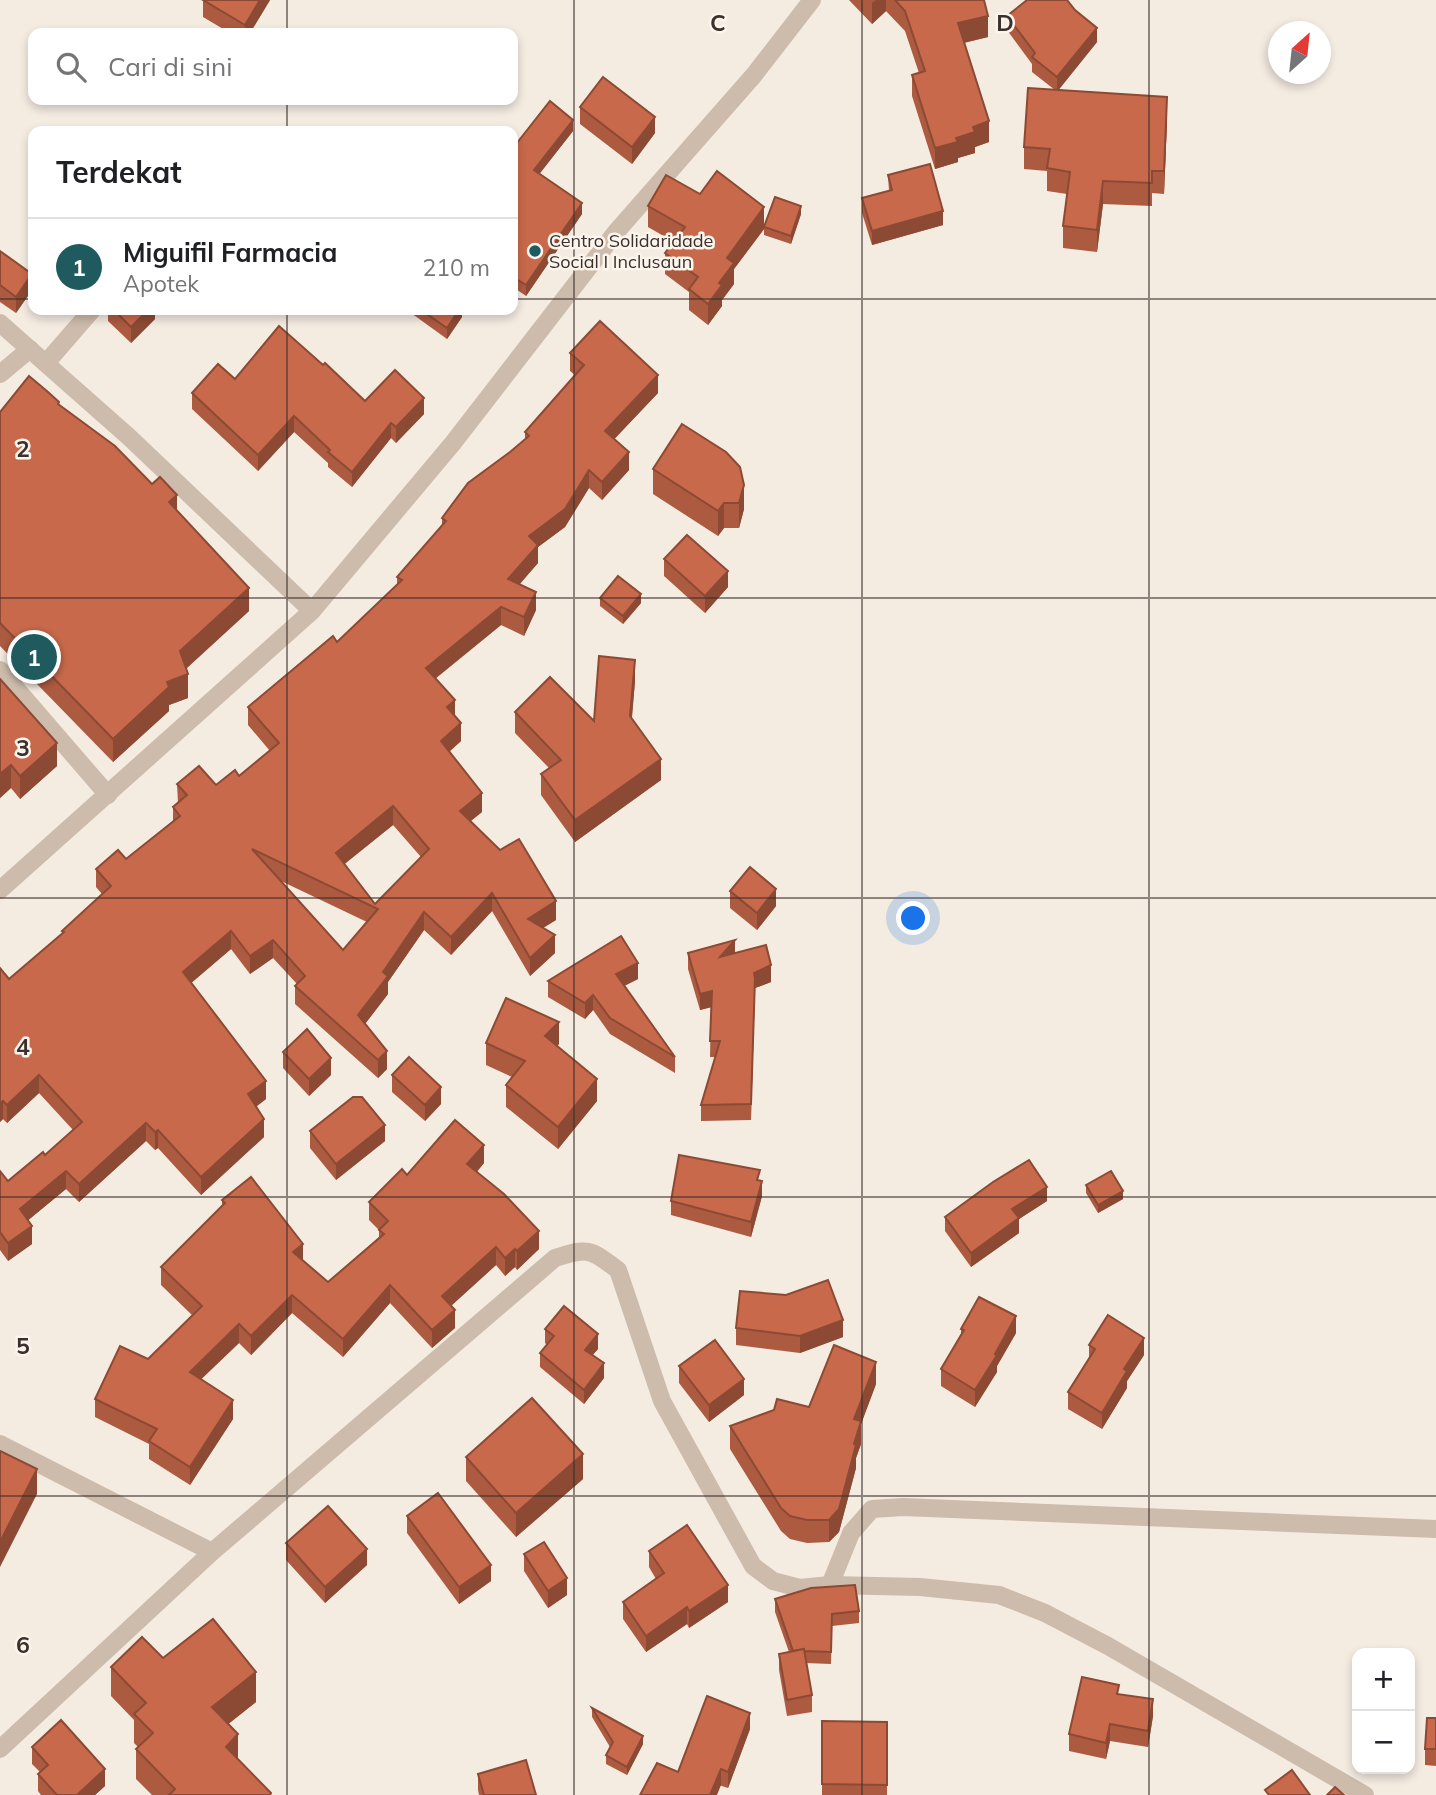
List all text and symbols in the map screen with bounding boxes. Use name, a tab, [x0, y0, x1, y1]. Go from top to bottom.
text: C	[710, 8, 726, 37]
text: D	[996, 8, 1014, 37]
north arrow	[1268, 21, 1331, 84]
search box	[28, 28, 518, 105]
icon: search	[52, 48, 90, 86]
text: Cari di sini	[108, 50, 232, 83]
text: Terdekat	[56, 153, 182, 191]
place label: Centro Solidaridade Social I Inclusaun	[549, 229, 713, 273]
text: Miguifil Farmacia	[123, 236, 337, 269]
marker: Centro Solidaridade Social I Inclusaun	[527, 243, 543, 259]
text: 1	[72, 253, 86, 282]
text: 210 m	[422, 253, 490, 282]
text: Apotek	[123, 269, 199, 298]
text: 2	[16, 434, 30, 463]
pin: 1	[11, 631, 57, 683]
text: 3	[16, 733, 30, 762]
your location	[896, 901, 930, 935]
text: 4	[16, 1032, 30, 1061]
text: 5	[16, 1331, 30, 1360]
text: 6	[16, 1630, 30, 1659]
map controls	[1352, 1648, 1415, 1774]
button: +	[1352, 1648, 1415, 1711]
button: −	[1352, 1711, 1415, 1774]

